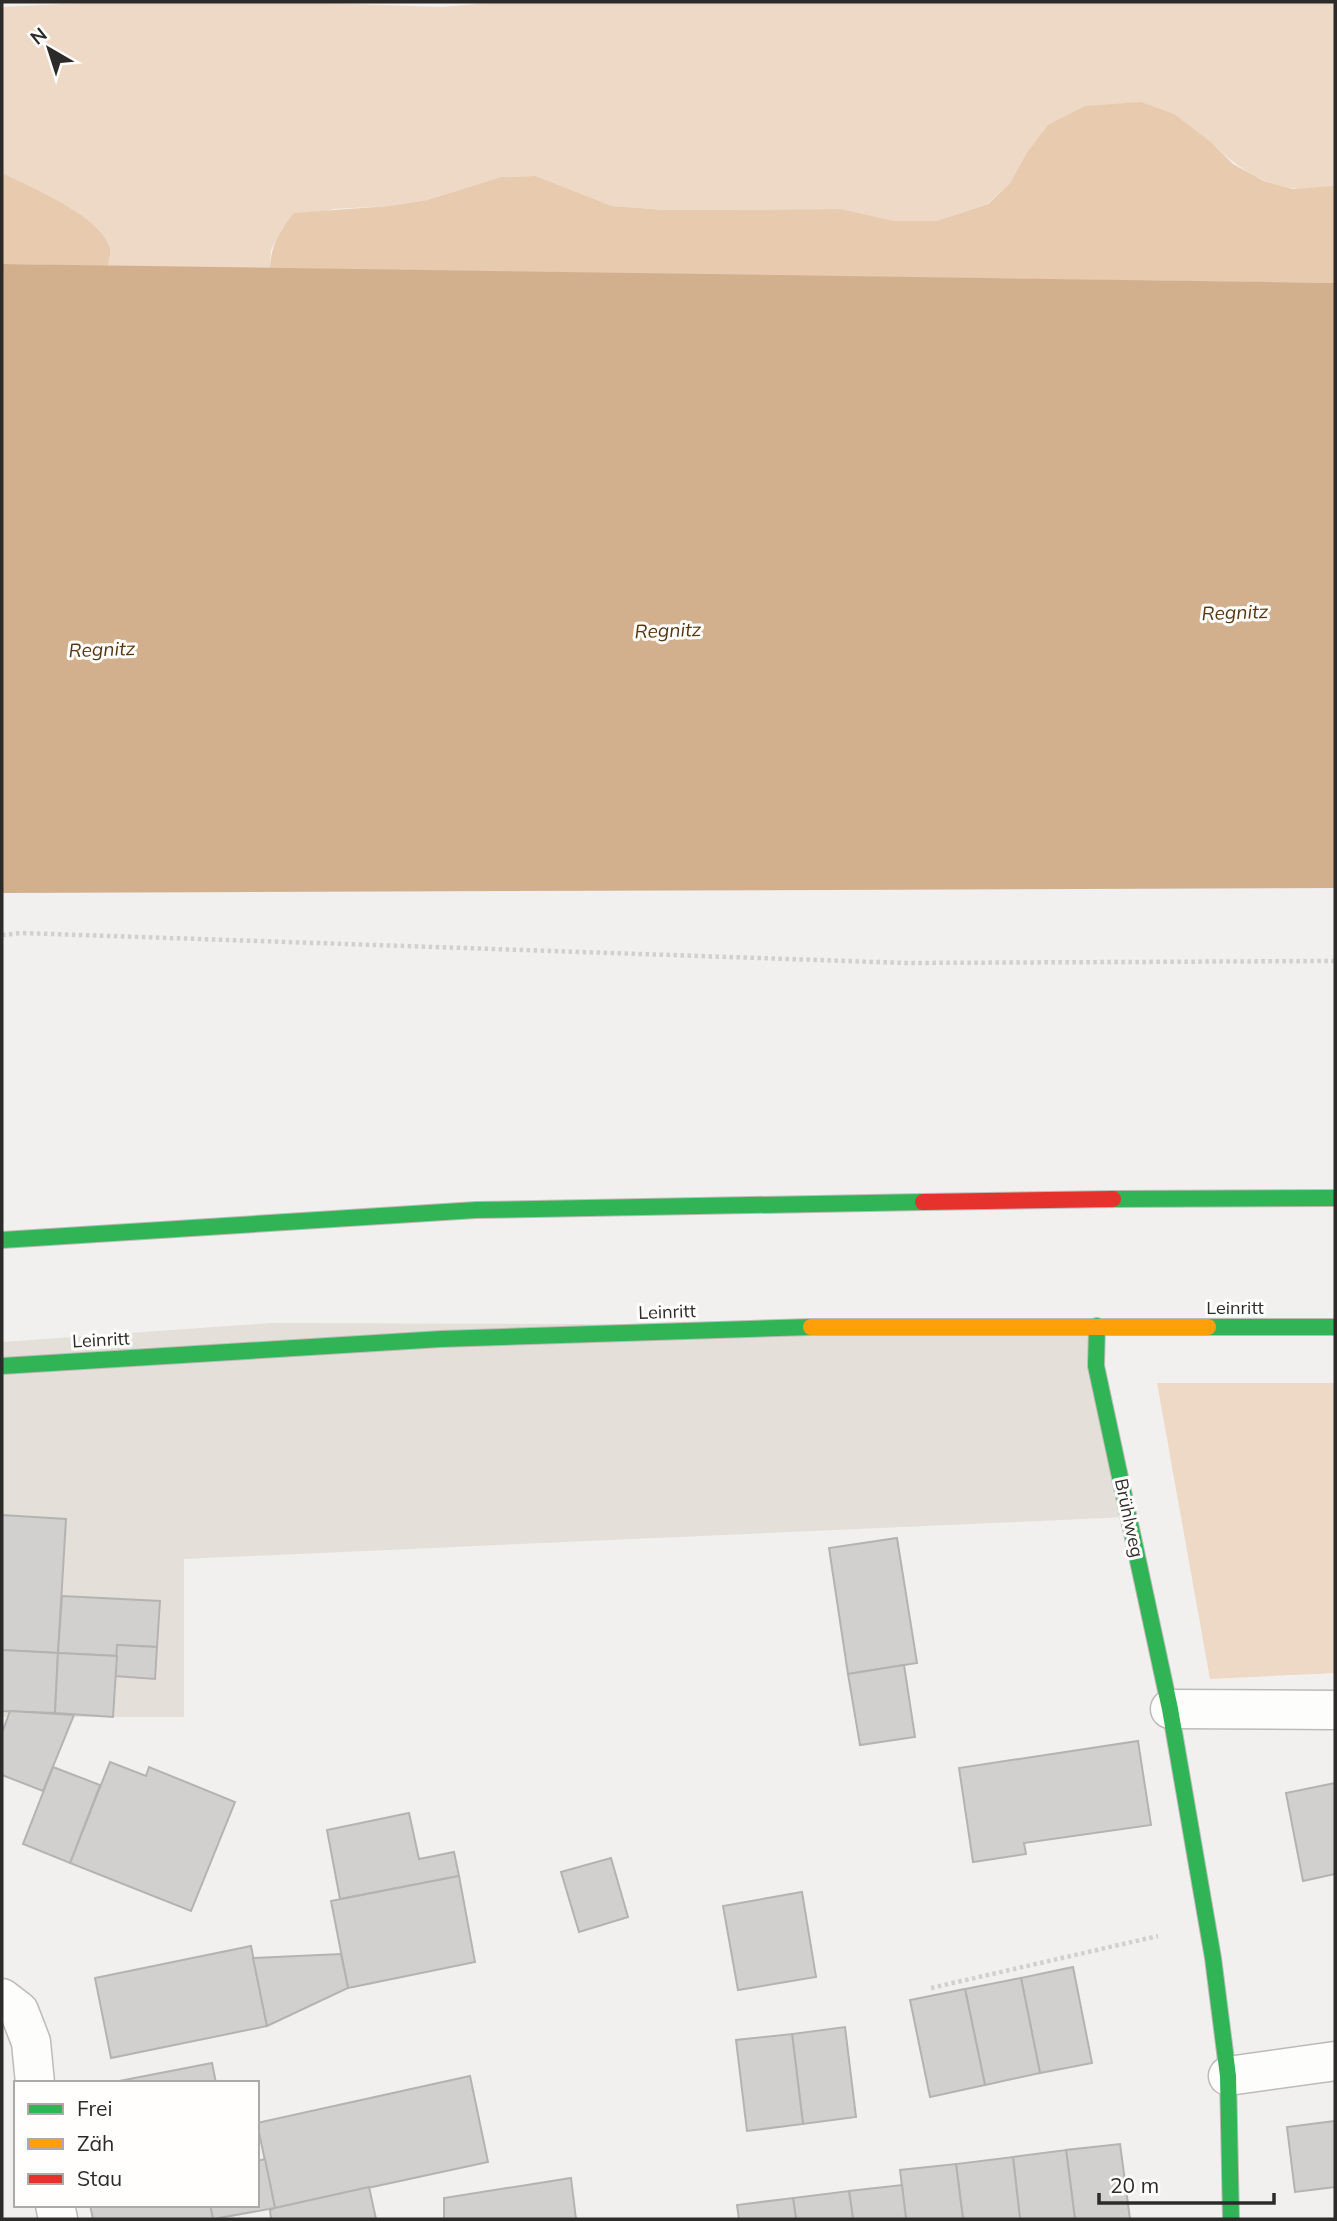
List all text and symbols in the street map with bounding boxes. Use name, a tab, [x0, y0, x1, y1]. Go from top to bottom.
north arrow	[14, 14, 84, 84]
text: N	[25, 22, 51, 50]
water label: Regnitz	[1201, 599, 1269, 625]
water label: Regnitz	[634, 617, 702, 643]
water label: Regnitz	[68, 636, 136, 662]
street label: Leinritt	[1206, 1296, 1264, 1319]
street label: Leinritt	[638, 1299, 696, 1324]
street label: Leinritt	[72, 1327, 130, 1352]
street label: Brühlweg	[1110, 1476, 1149, 1559]
legend	[14, 2081, 259, 2207]
text: Frei	[77, 2095, 113, 2121]
text: Zäh	[77, 2130, 114, 2156]
scale bar	[1099, 2162, 1274, 2206]
text: Stau	[77, 2165, 122, 2191]
text: 20 m	[1110, 2172, 1159, 2198]

